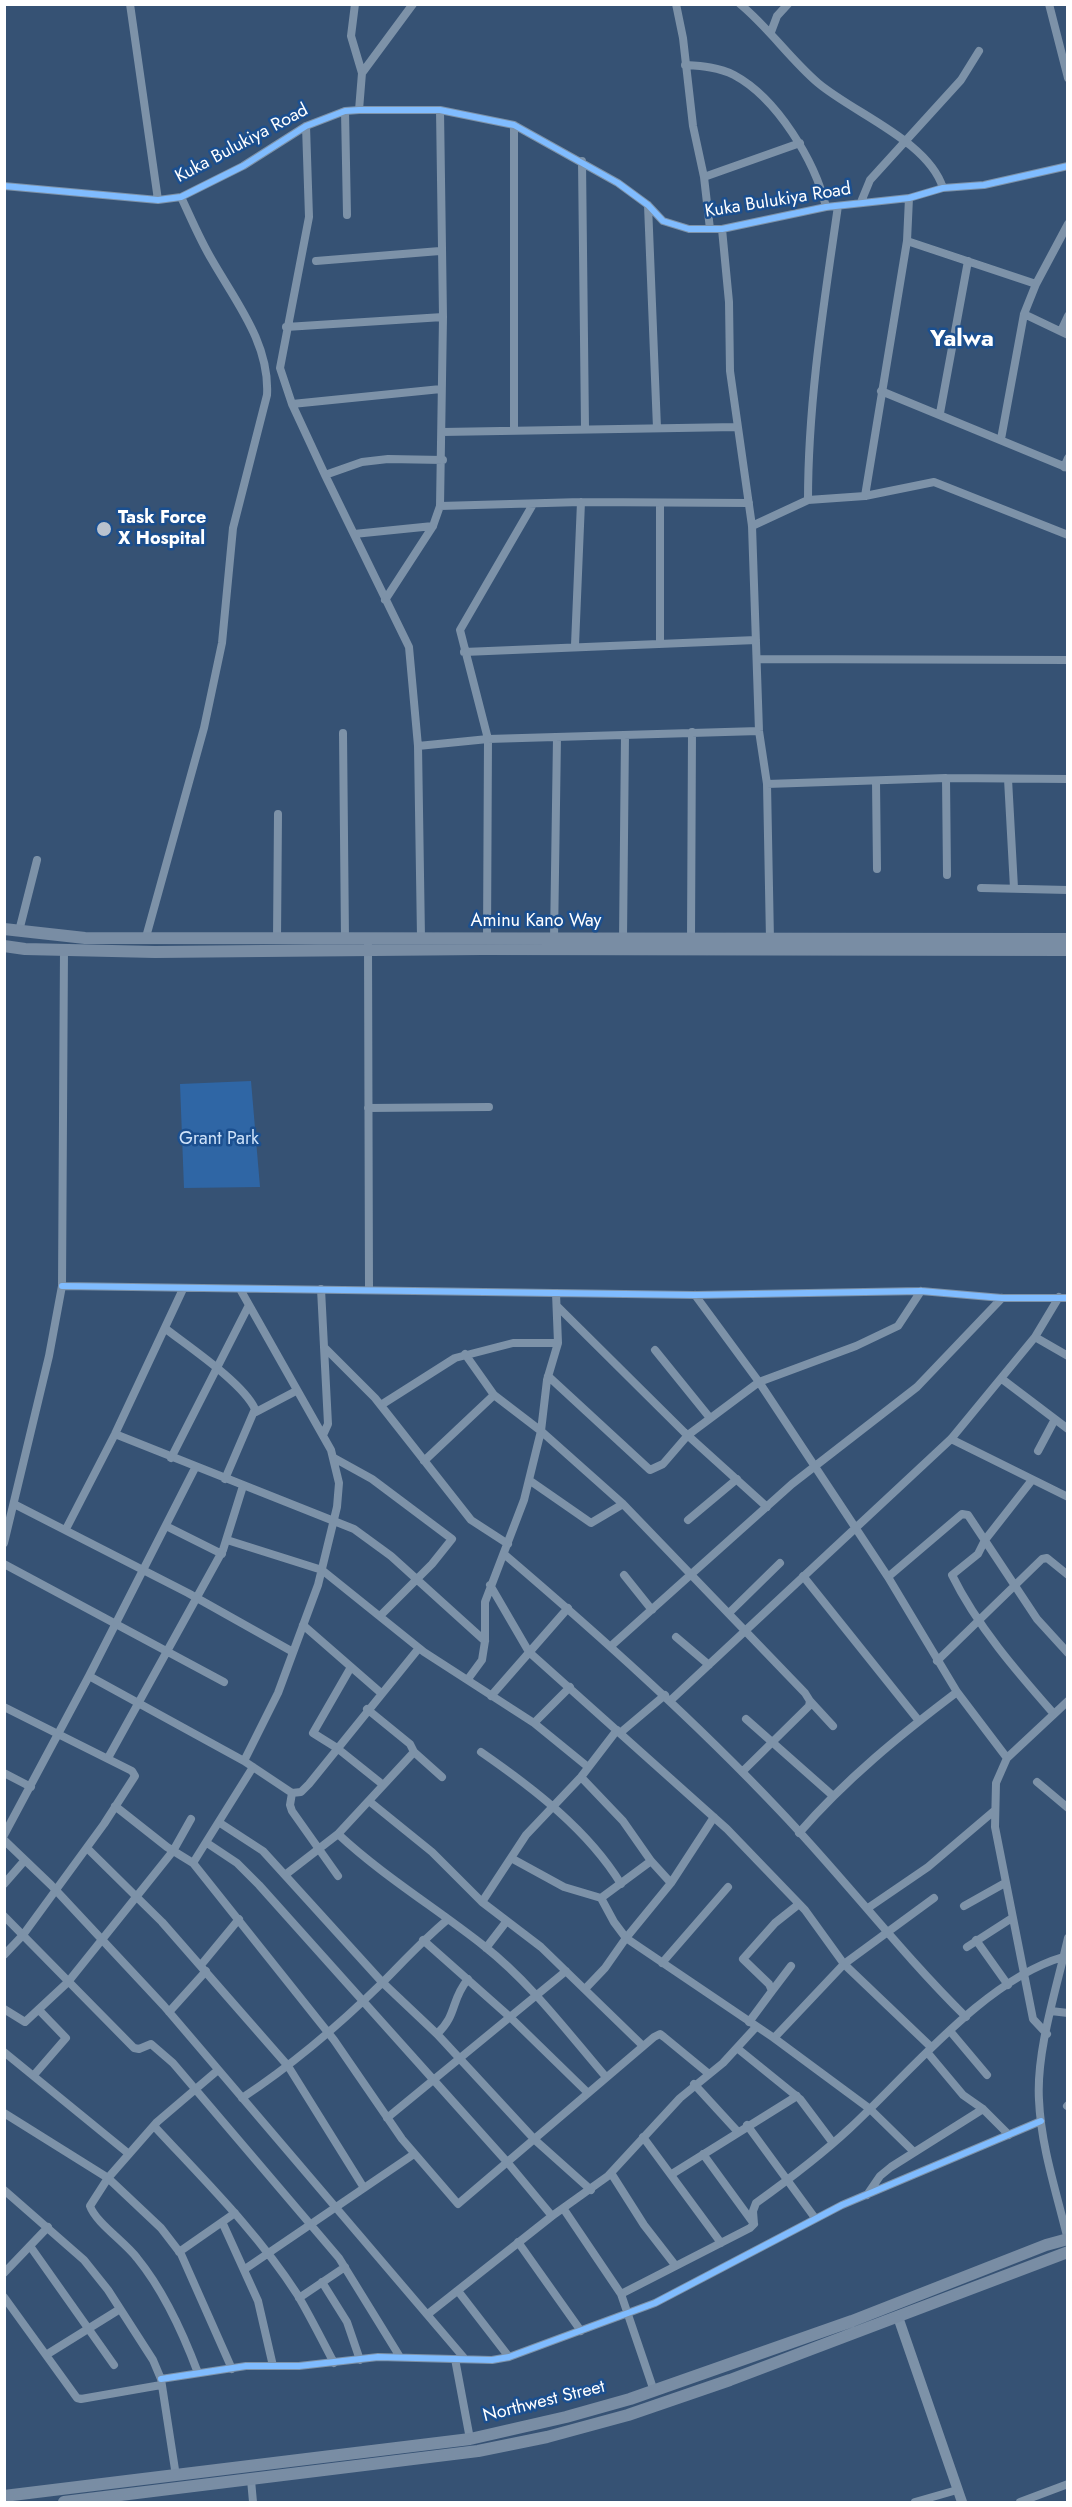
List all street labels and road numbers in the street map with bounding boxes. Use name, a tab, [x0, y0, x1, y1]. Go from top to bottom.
street label: Kuka Bulukiya Road	[172, 100, 312, 188]
street label: Kuka Bulukiya Road	[703, 179, 853, 223]
street label: Aminu Kano Way	[471, 911, 601, 933]
street label: Northwest Street	[481, 2376, 607, 2428]

